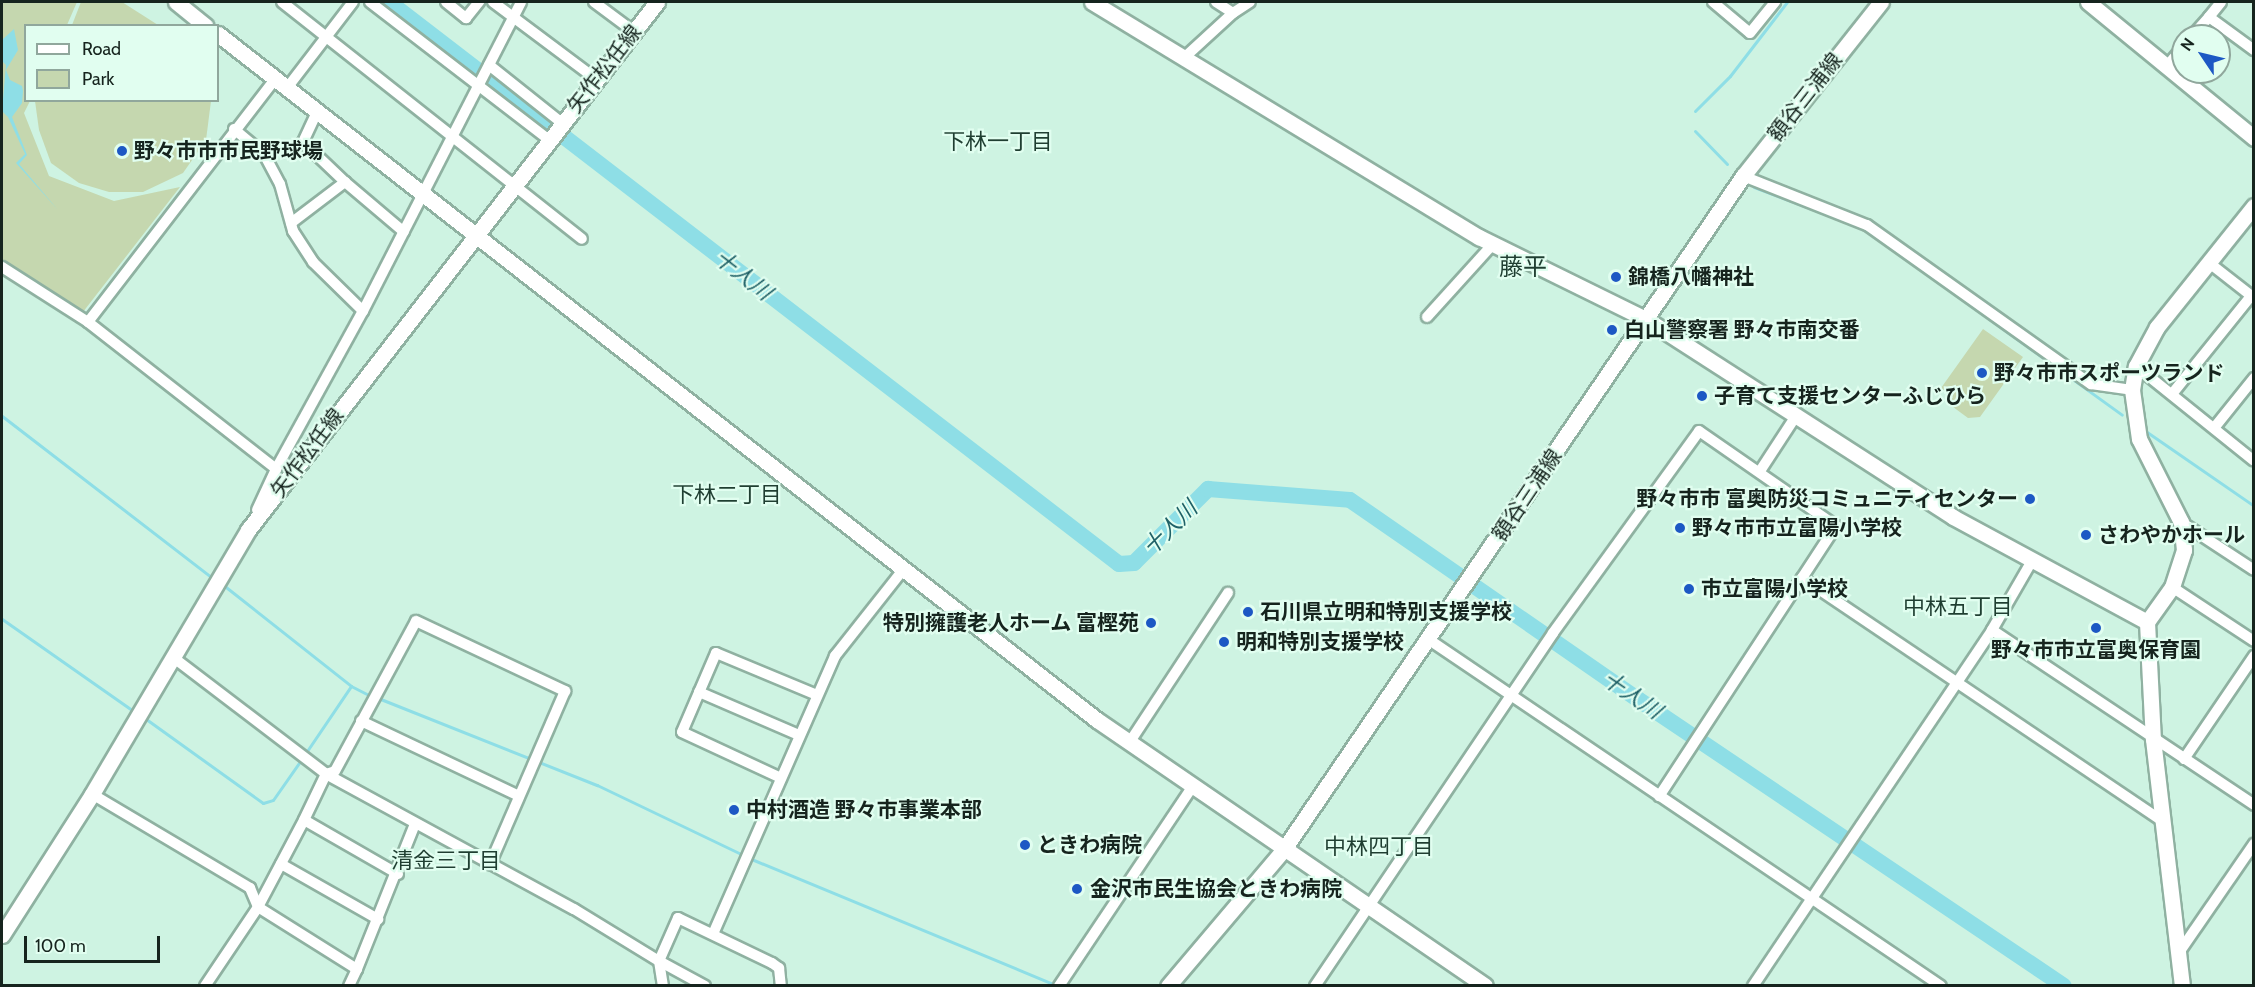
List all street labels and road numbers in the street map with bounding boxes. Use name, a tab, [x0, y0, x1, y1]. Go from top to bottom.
street label: 矢作松任線	[562, 20, 646, 118]
street label: 額谷三浦線	[1763, 48, 1847, 146]
street label: 矢作松任線	[265, 403, 349, 503]
street label: 額谷三浦線	[1487, 444, 1567, 546]

